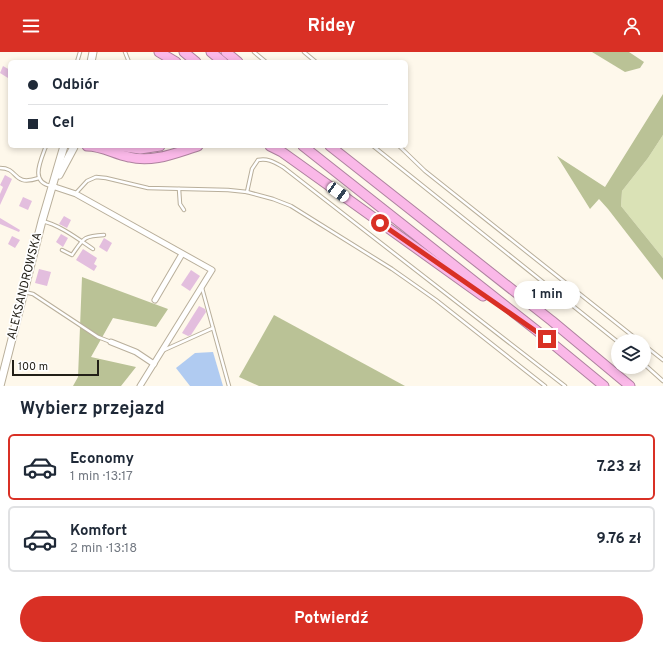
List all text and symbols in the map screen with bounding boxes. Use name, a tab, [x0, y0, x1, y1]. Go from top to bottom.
icon: menu	[20, 15, 42, 37]
text: Ridey	[308, 15, 355, 38]
icon: person	[621, 15, 643, 37]
text: Odbiór	[52, 76, 99, 95]
text: Cel	[52, 114, 74, 133]
car	[325, 180, 351, 204]
route start	[371, 214, 389, 232]
street label: ALEKSANDROWSKA	[4, 231, 46, 341]
callout: 1 min	[514, 281, 580, 309]
text: 1 min	[531, 287, 563, 303]
route end	[538, 330, 556, 348]
map controls	[611, 334, 651, 374]
button: layers	[611, 334, 651, 374]
scale bar	[12, 358, 99, 377]
text: 100 m	[18, 360, 48, 374]
text: Wybierz przejazd	[20, 398, 165, 421]
icon: car	[22, 449, 58, 485]
text: Economy	[70, 450, 134, 469]
text: 7.23 zł	[597, 458, 641, 477]
text: 1 min · 13:17	[70, 469, 133, 485]
icon: car	[22, 521, 58, 557]
text: Komfort	[70, 522, 127, 541]
text: 9.76 zł	[597, 530, 641, 549]
text: 2 min · 13:18	[70, 541, 137, 557]
button: Potwierdź	[20, 596, 643, 642]

